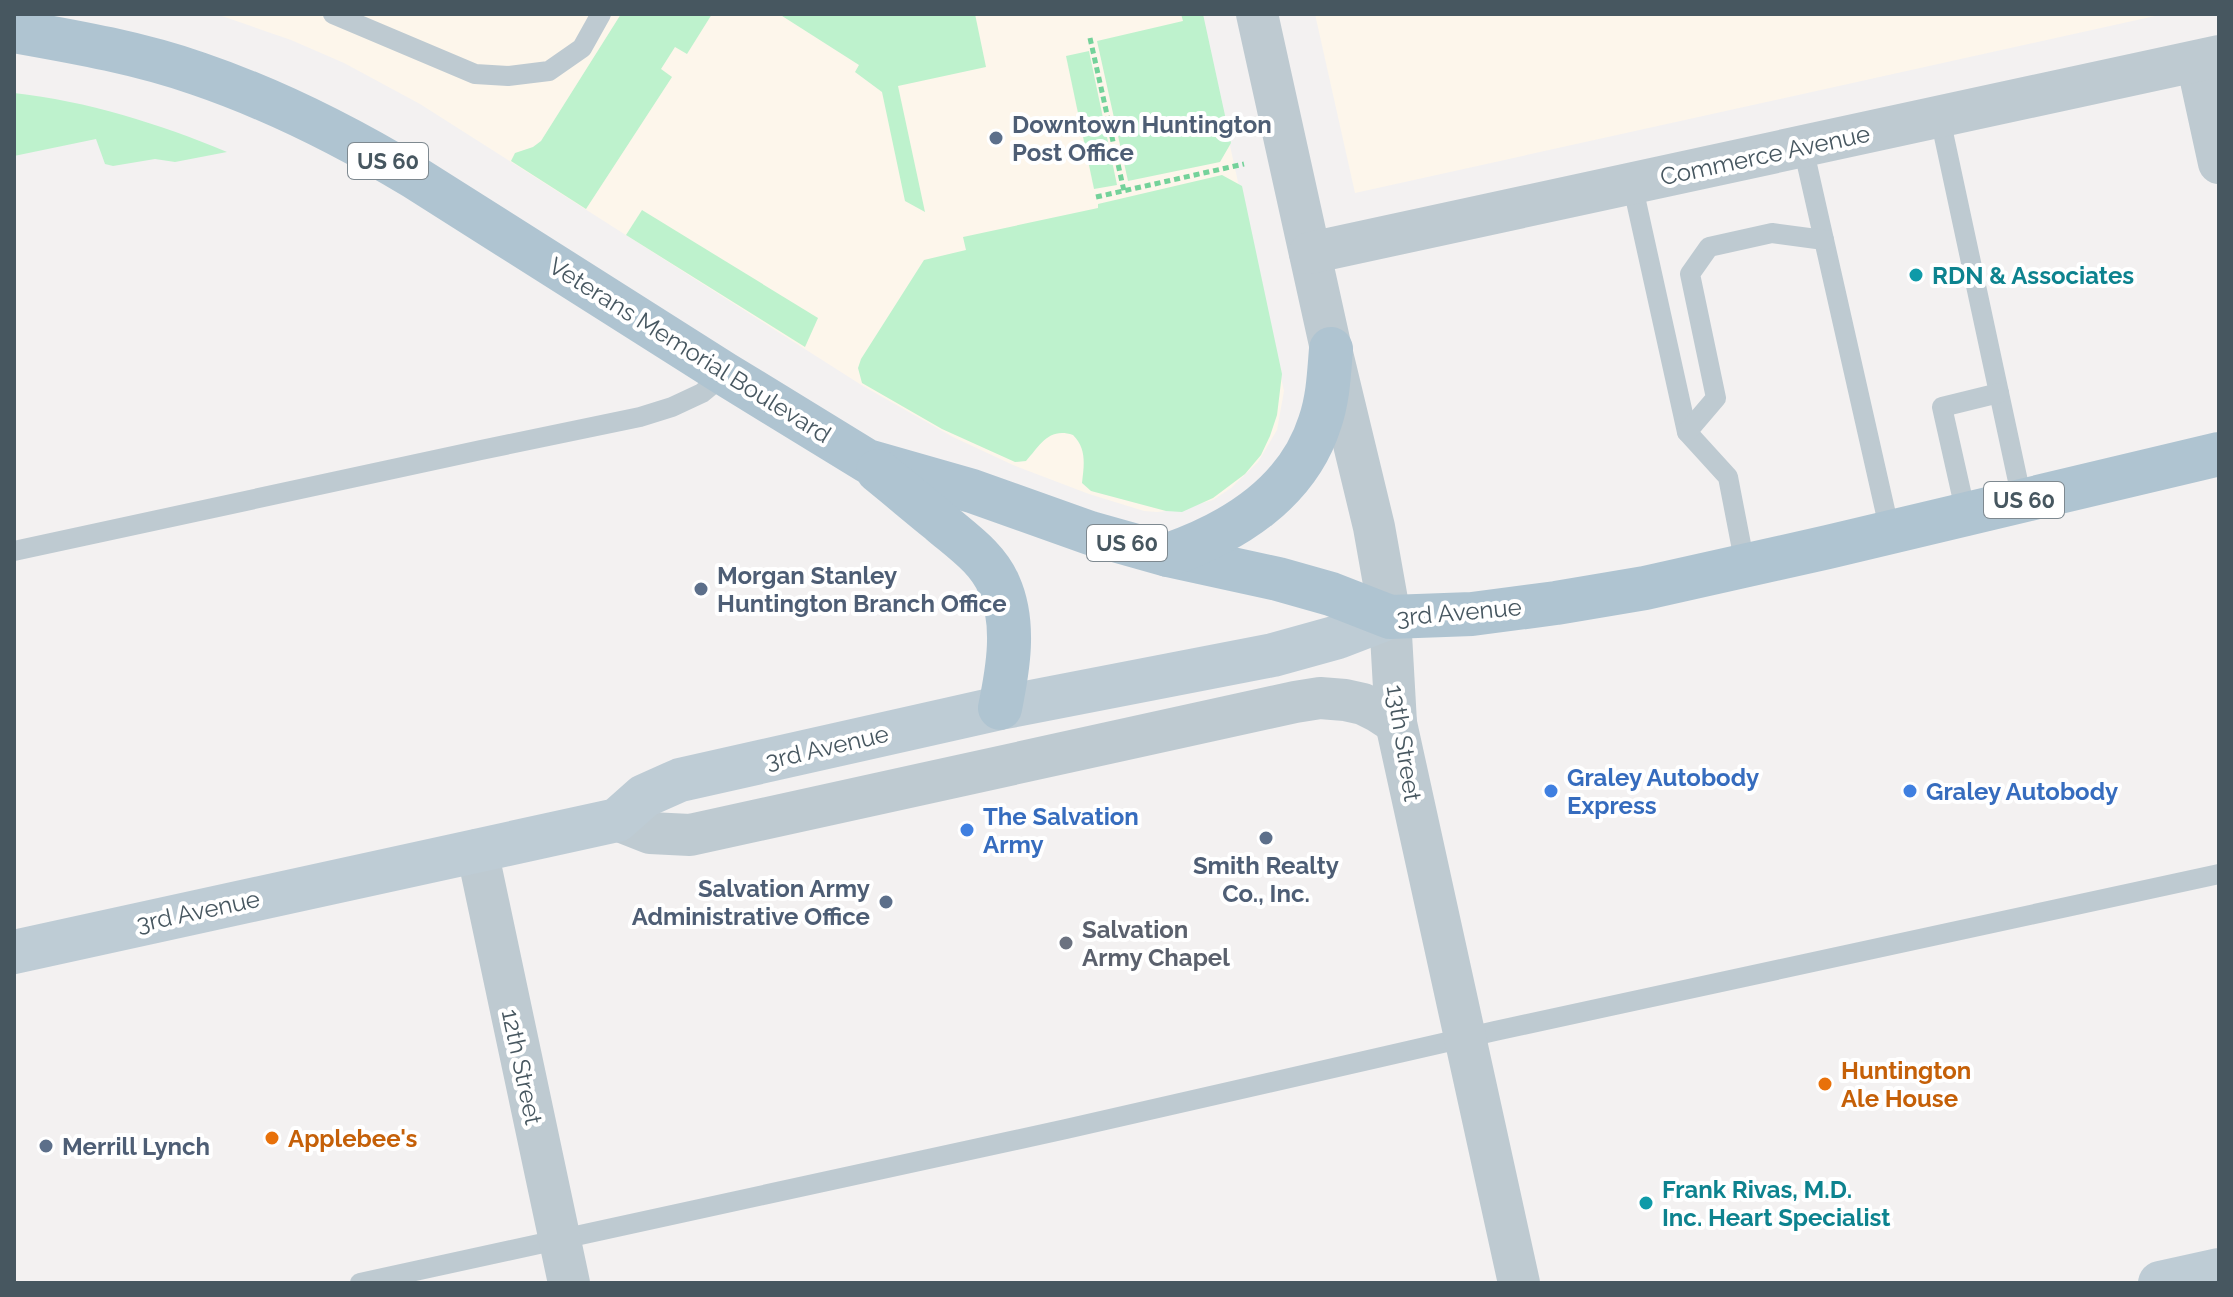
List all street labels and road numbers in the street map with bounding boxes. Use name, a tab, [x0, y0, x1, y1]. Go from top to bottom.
street label: Commerce Avenue	[1657, 119, 1873, 191]
road number: US 60	[348, 143, 428, 179]
street label: Veterans Memorial Boulevard	[544, 251, 836, 449]
road number: US 60	[1984, 482, 2064, 518]
road number: US 60	[1087, 525, 1167, 561]
street label: 3rd Avenue	[1395, 592, 1523, 632]
street label: 13th Street	[1380, 683, 1428, 803]
street label: 3rd Avenue	[763, 719, 891, 775]
street label: 3rd Avenue	[134, 884, 262, 938]
street label: 12th Street	[496, 1007, 548, 1127]

